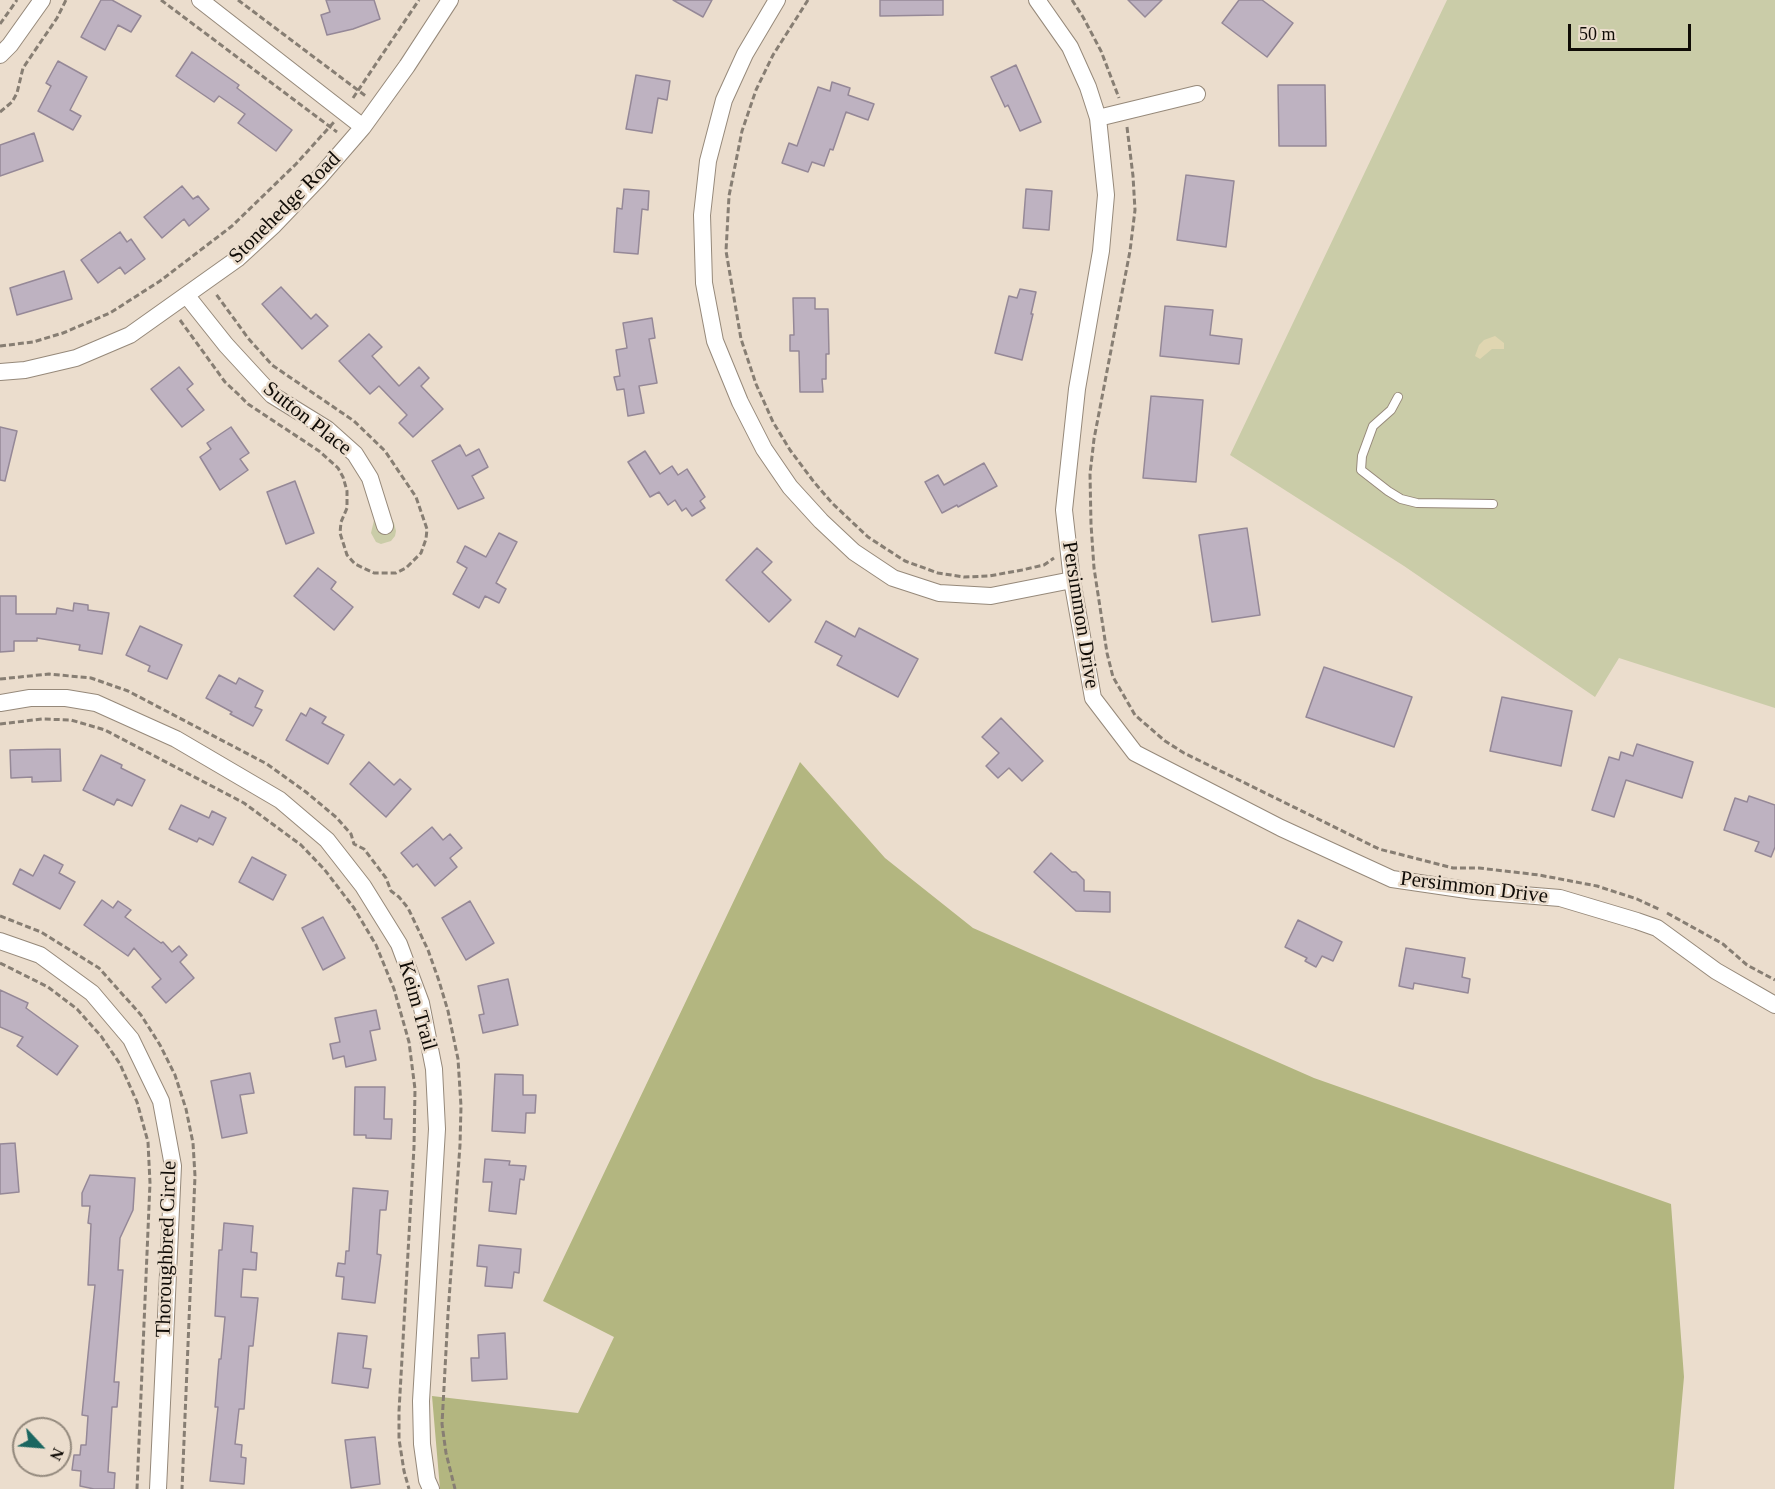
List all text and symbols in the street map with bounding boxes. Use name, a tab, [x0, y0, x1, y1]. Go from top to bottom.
scale bar	[1571, 12, 1694, 50]
text: 50 m	[1579, 24, 1616, 44]
street label: Stonehedge Road	[224, 147, 346, 269]
street label: Sutton Place	[258, 377, 356, 461]
street label: Persimmon Drive	[1056, 540, 1104, 690]
street label: Persimmon Drive	[1399, 866, 1549, 910]
street label: Keim Trail	[392, 958, 442, 1054]
street label: Thoroughbred Circle	[151, 1160, 183, 1338]
north arrow	[12, 1417, 72, 1477]
text: N	[47, 1445, 67, 1463]

